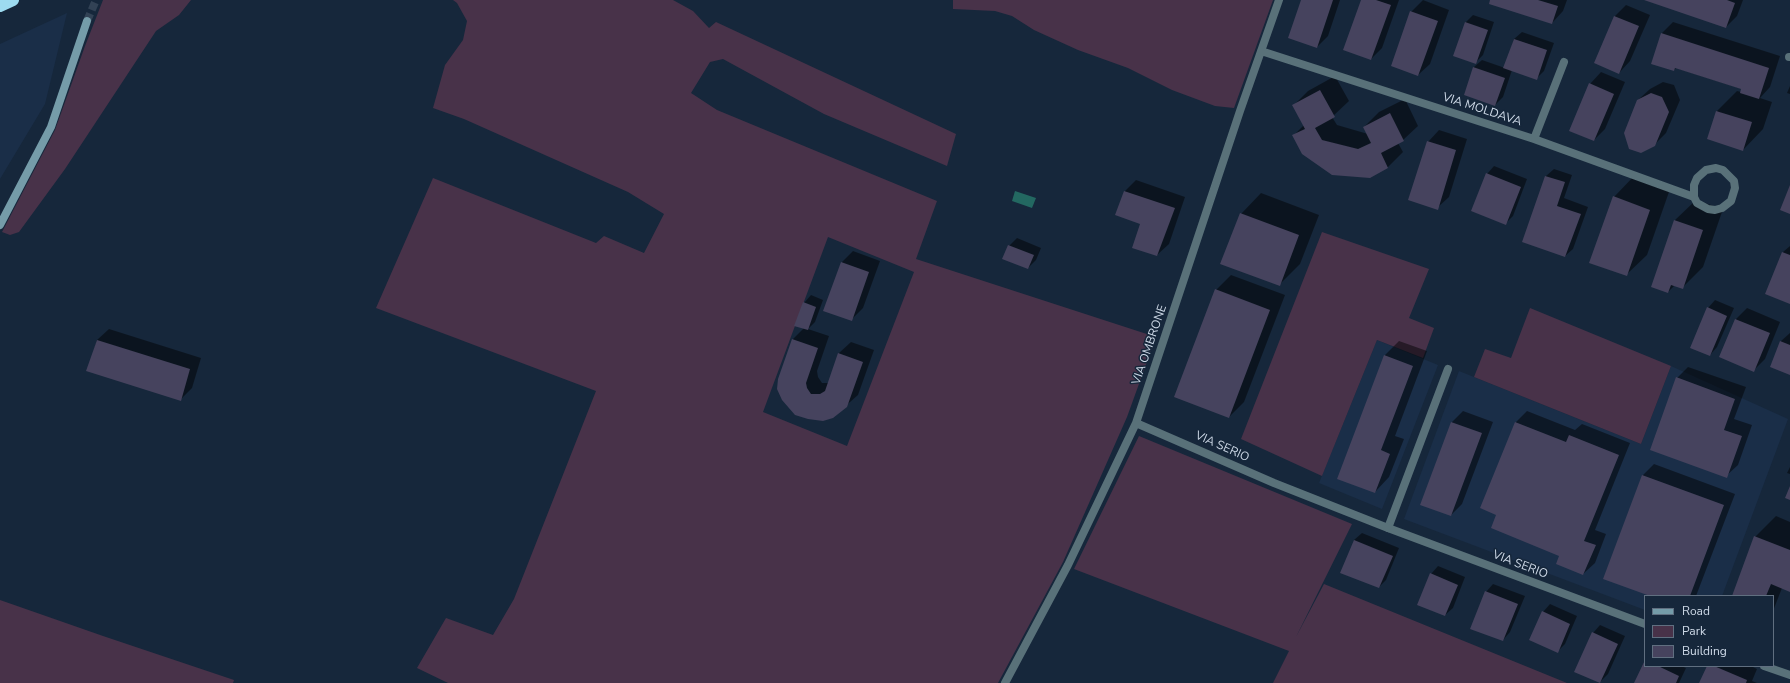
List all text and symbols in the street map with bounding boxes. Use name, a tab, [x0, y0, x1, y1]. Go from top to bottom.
street label: VIA MOLDAVA	[1441, 90, 1523, 130]
street label: VIA OMBRONE	[1130, 303, 1170, 387]
street label: VIA SERIO	[1193, 429, 1251, 465]
street label: VIA SERIO	[1490, 548, 1550, 582]
legend	[1644, 595, 1774, 667]
text: Road	[1682, 603, 1710, 619]
text: Park	[1682, 623, 1706, 639]
text: Building	[1682, 643, 1727, 659]

